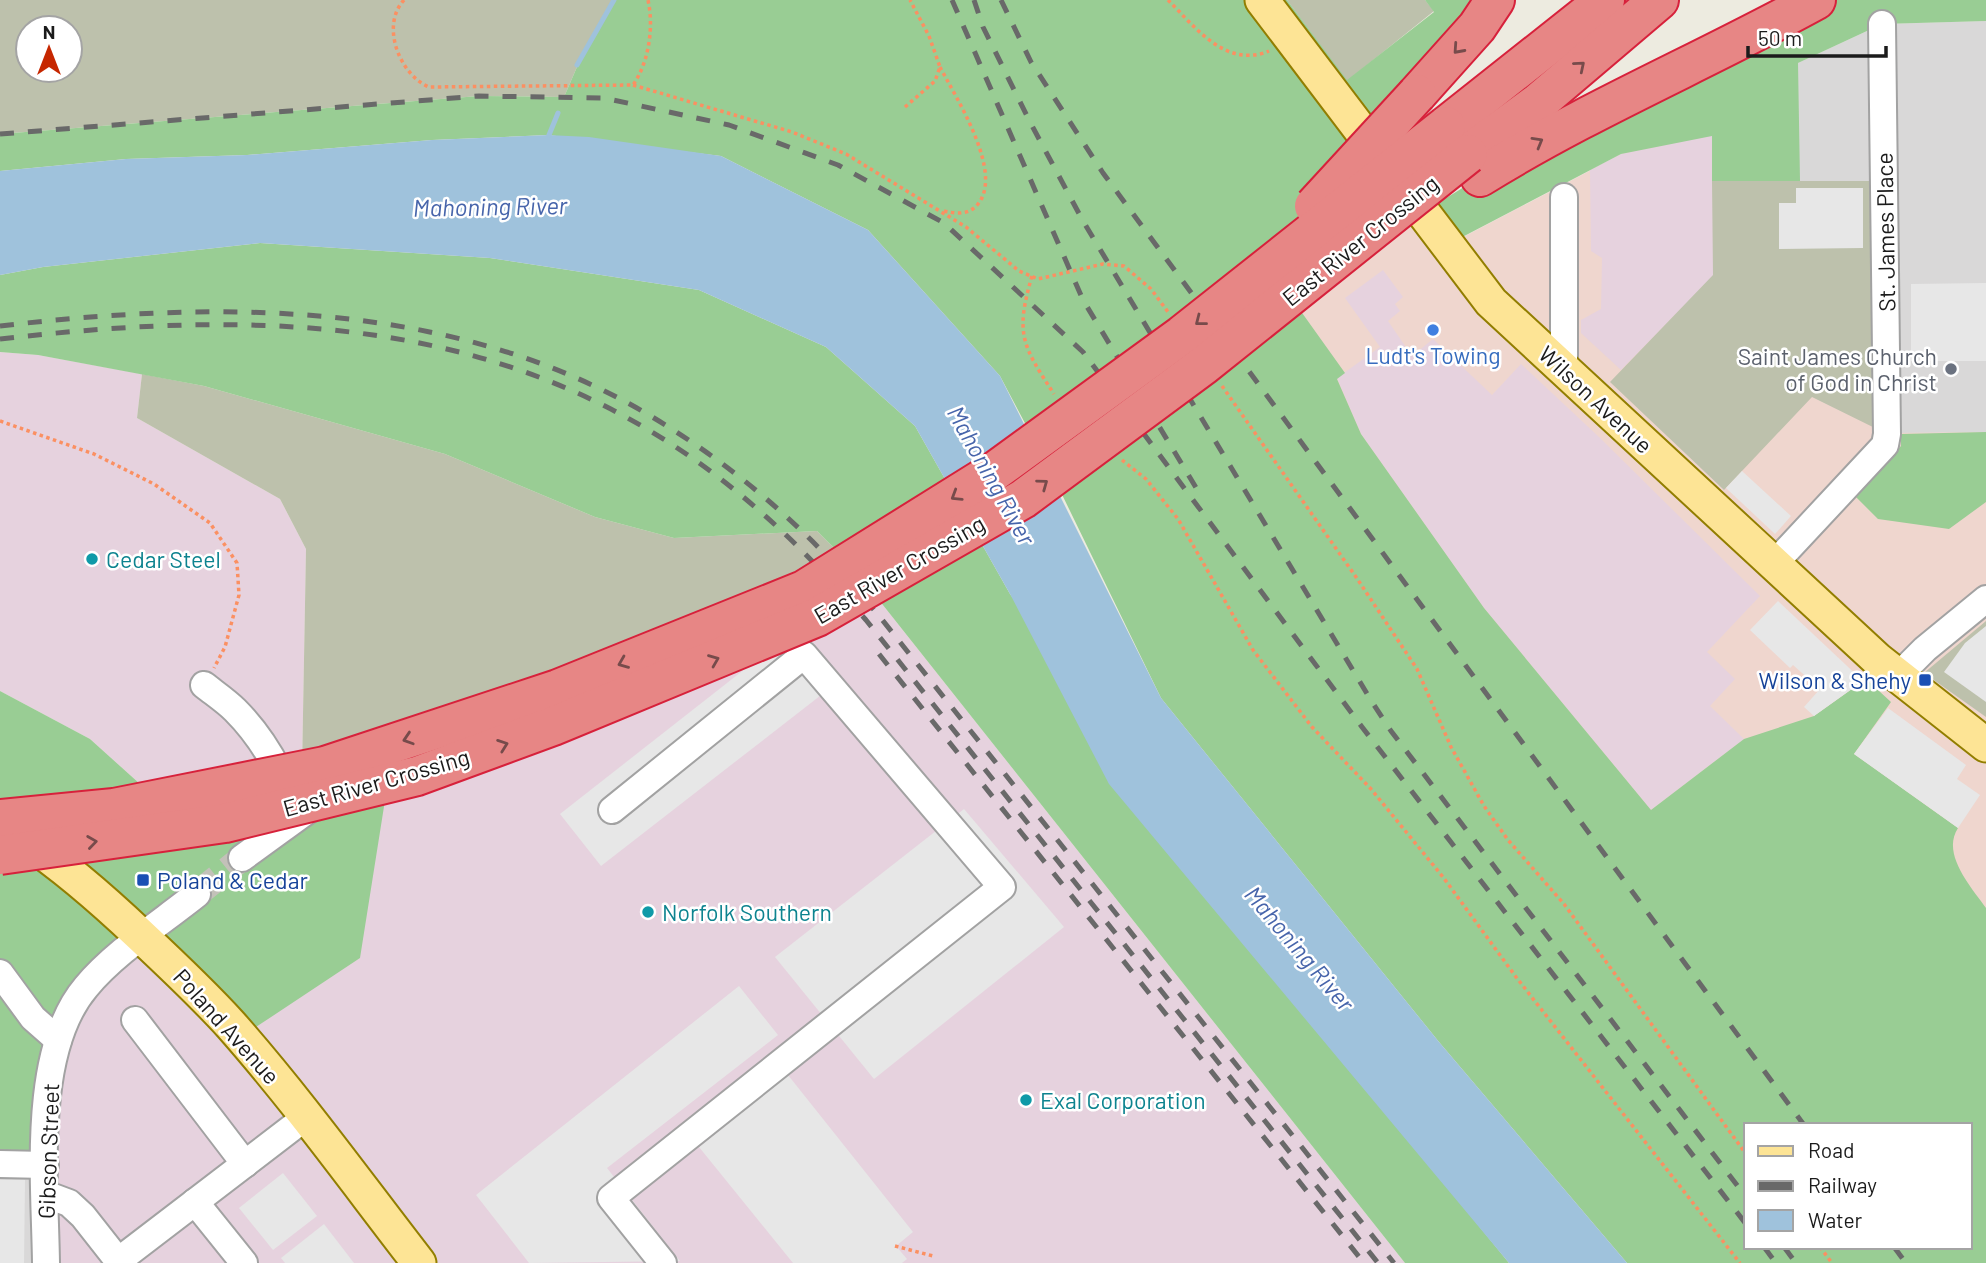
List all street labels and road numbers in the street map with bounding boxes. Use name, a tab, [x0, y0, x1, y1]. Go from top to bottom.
street label: St. James Place	[1870, 152, 1900, 312]
street label: East River Crossing	[1276, 169, 1444, 311]
street label: Wilson Avenue	[1533, 339, 1659, 459]
street label: East River Crossing	[809, 509, 989, 629]
street label: East River Crossing	[280, 742, 472, 822]
street label: Poland Avenue	[168, 963, 286, 1089]
street label: Gibson Street	[32, 1083, 64, 1219]

